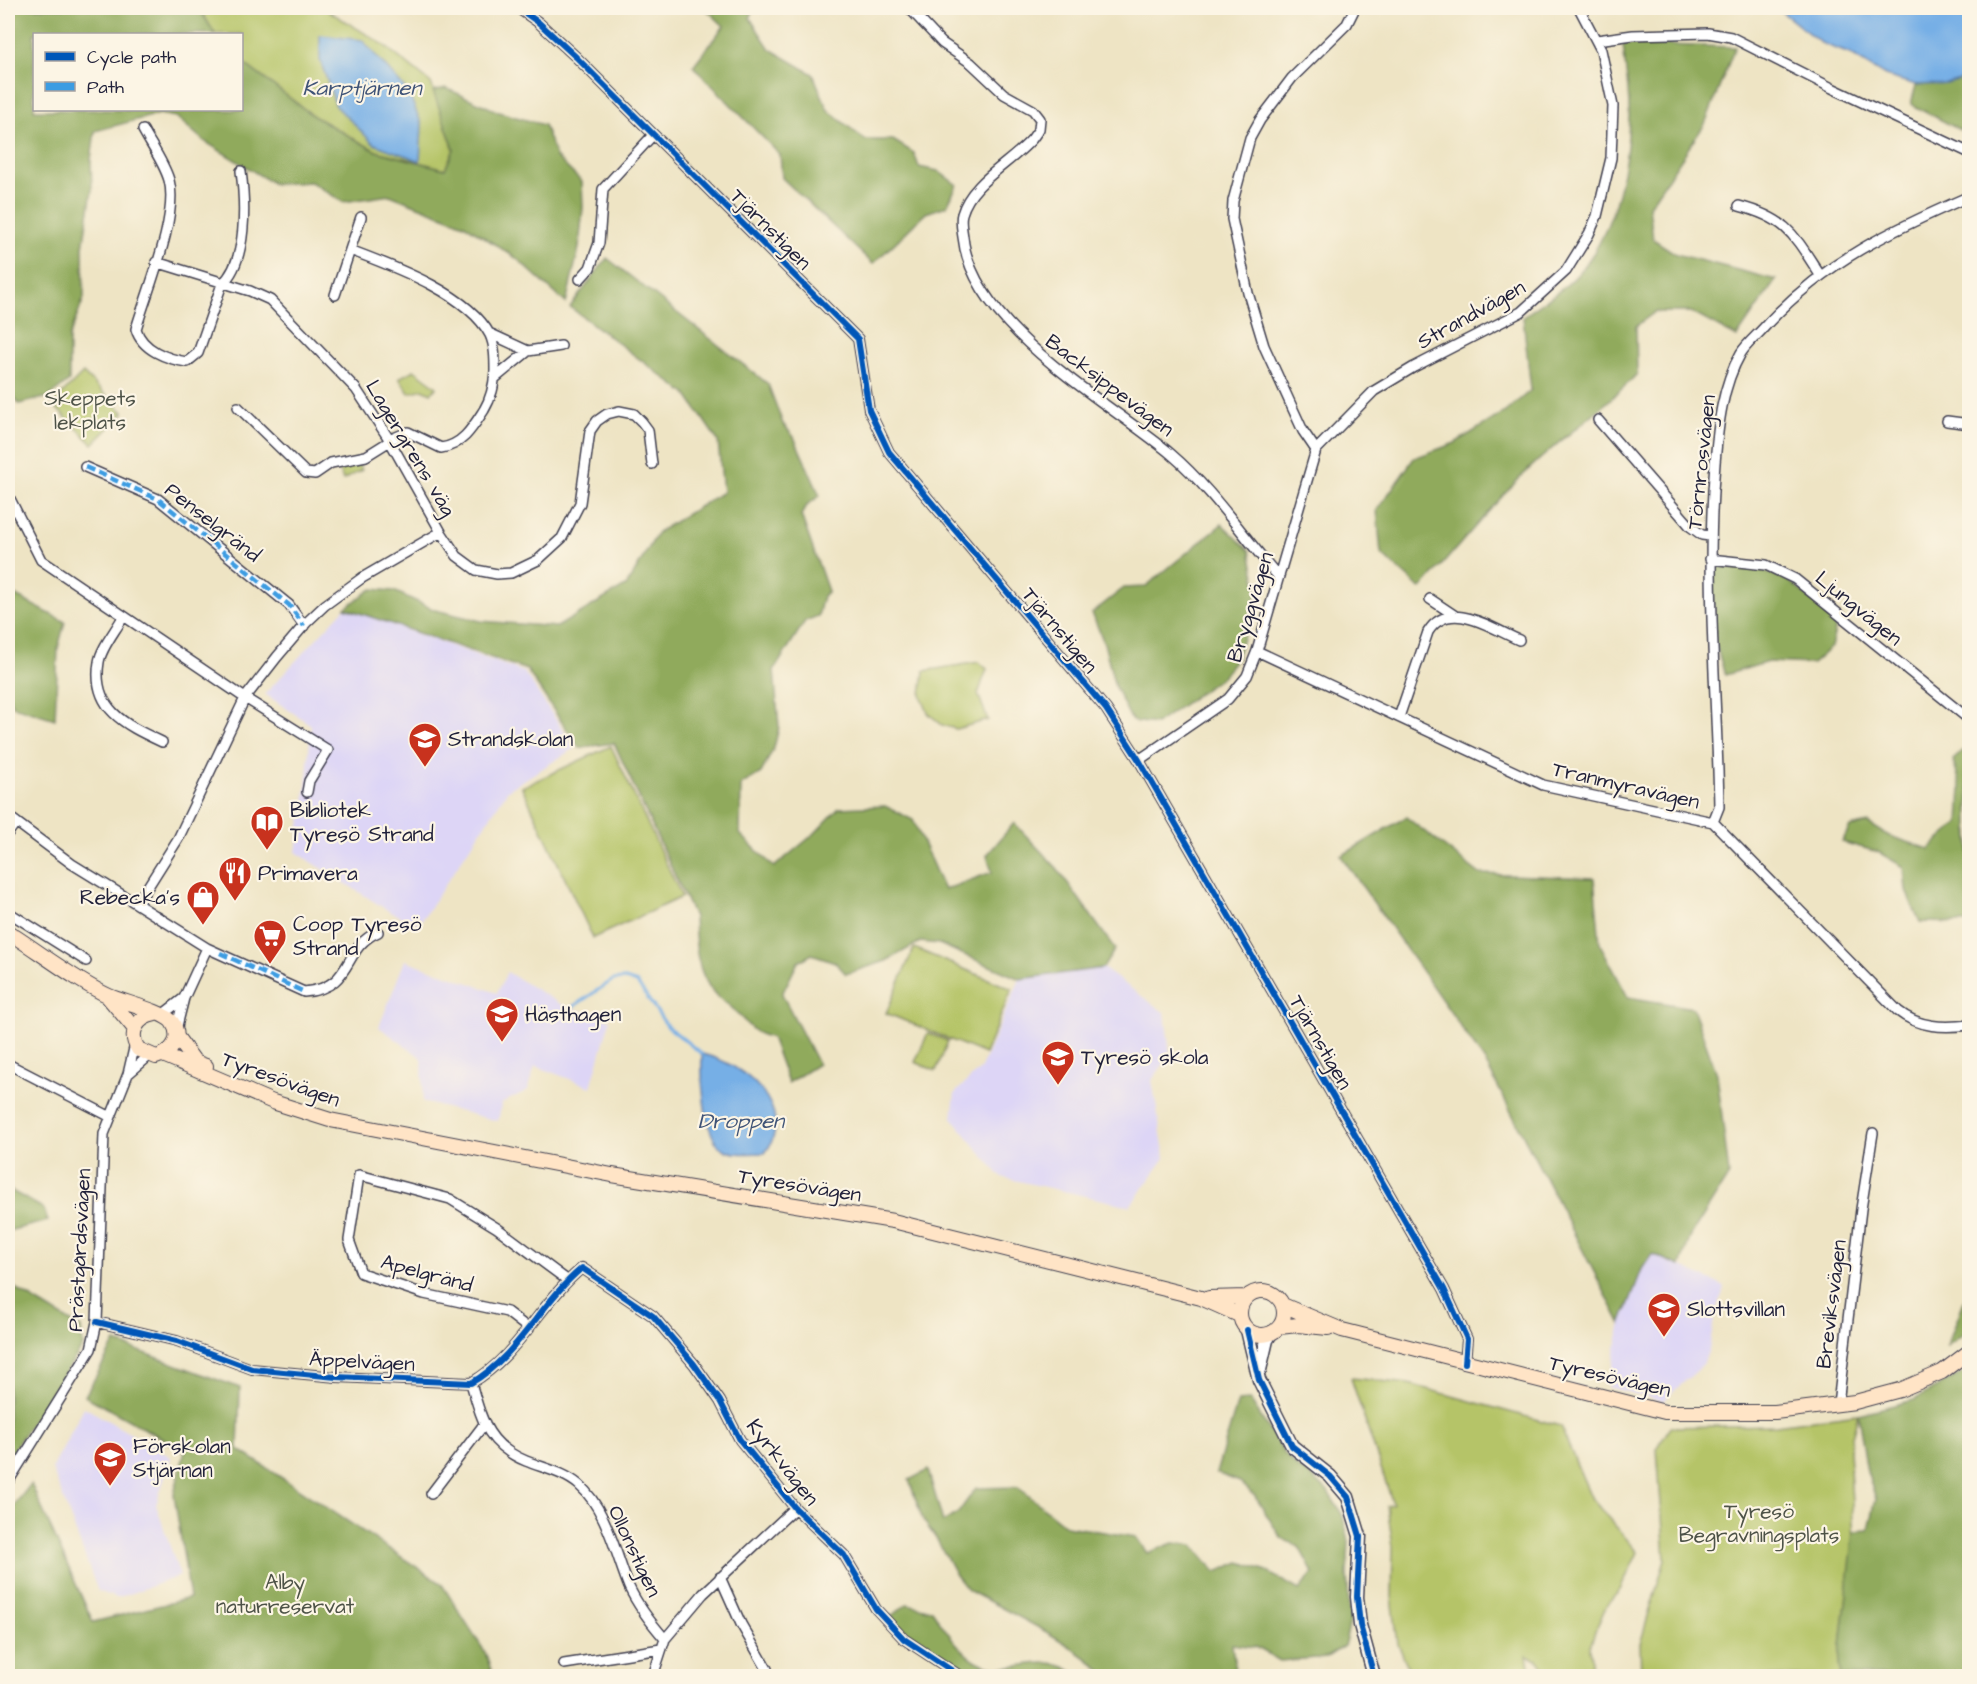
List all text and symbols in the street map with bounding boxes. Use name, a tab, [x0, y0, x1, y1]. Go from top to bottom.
legend	[33, 33, 243, 111]
text: Cycle path	[87, 45, 176, 71]
water label: Karptjärnen	[303, 73, 423, 104]
text: Path	[87, 75, 124, 100]
street label: Tjärnstigen	[722, 182, 818, 278]
street label: Strandvägen	[1412, 273, 1532, 358]
street label: Backsippevägen	[1038, 327, 1180, 445]
street label: Lagergrens väg	[357, 375, 463, 523]
park label: Skeppets lekplats	[44, 384, 136, 438]
street label: Törnrosvägen	[1680, 393, 1725, 531]
street label: Penselgränd	[157, 476, 267, 571]
street label: Bryggvägen	[1220, 548, 1283, 666]
street label: Ljungvägen	[1808, 564, 1908, 654]
street label: Tjärnstigen	[1013, 581, 1104, 681]
school or university icon: Strandskolan	[407, 721, 443, 768]
place label: Strandskolan	[448, 725, 573, 754]
street label: Tranmyravägen	[1549, 754, 1702, 818]
place label: Bibliotek Tyresö Strand	[290, 796, 434, 851]
library icon: Bibliotek Tyresö Strand	[249, 804, 285, 851]
restaurant icon: Primavera	[217, 855, 253, 902]
place label: Primavera	[258, 859, 358, 888]
shop icon: Rebecka’s	[185, 879, 221, 926]
place label: Rebecka’s	[80, 883, 180, 912]
place label: Coop Tyresö Strand	[293, 910, 422, 963]
supermarket icon: Coop Tyresö Strand	[252, 918, 288, 965]
street label: Tjärnstigen	[1280, 990, 1359, 1096]
school or university icon: Hästhagen	[484, 996, 520, 1043]
place label: Hästhagen	[525, 1000, 621, 1031]
school or university icon: Tyresö skola	[1040, 1039, 1076, 1086]
place label: Tyresö skola	[1081, 1043, 1209, 1074]
street label: Tyresövägen	[217, 1045, 344, 1116]
water label: Droppen	[698, 1106, 786, 1137]
street label: Tyresövägen	[736, 1161, 864, 1212]
street label: Prästgårdsvägen	[61, 1168, 100, 1332]
street label: Breviksvägen	[1809, 1238, 1856, 1370]
street label: Apelgränd	[377, 1247, 476, 1302]
school or university icon: Slottsvillan	[1646, 1291, 1682, 1338]
place label: Slottsvillan	[1687, 1295, 1785, 1324]
street label: Äppelvägen	[308, 1344, 416, 1381]
street label: Tyresövägen	[1546, 1348, 1674, 1407]
street label: Kyrkvägen	[738, 1413, 826, 1513]
place label: Förskolan Stjärnan	[133, 1432, 231, 1485]
school or university icon: Förskolan Stjärnan	[92, 1440, 128, 1487]
park label: Tyresö Begravningsplats	[1679, 1497, 1839, 1552]
street label: Ollonstigen	[599, 1501, 668, 1603]
park label: Alby naturreservat	[216, 1568, 355, 1621]

